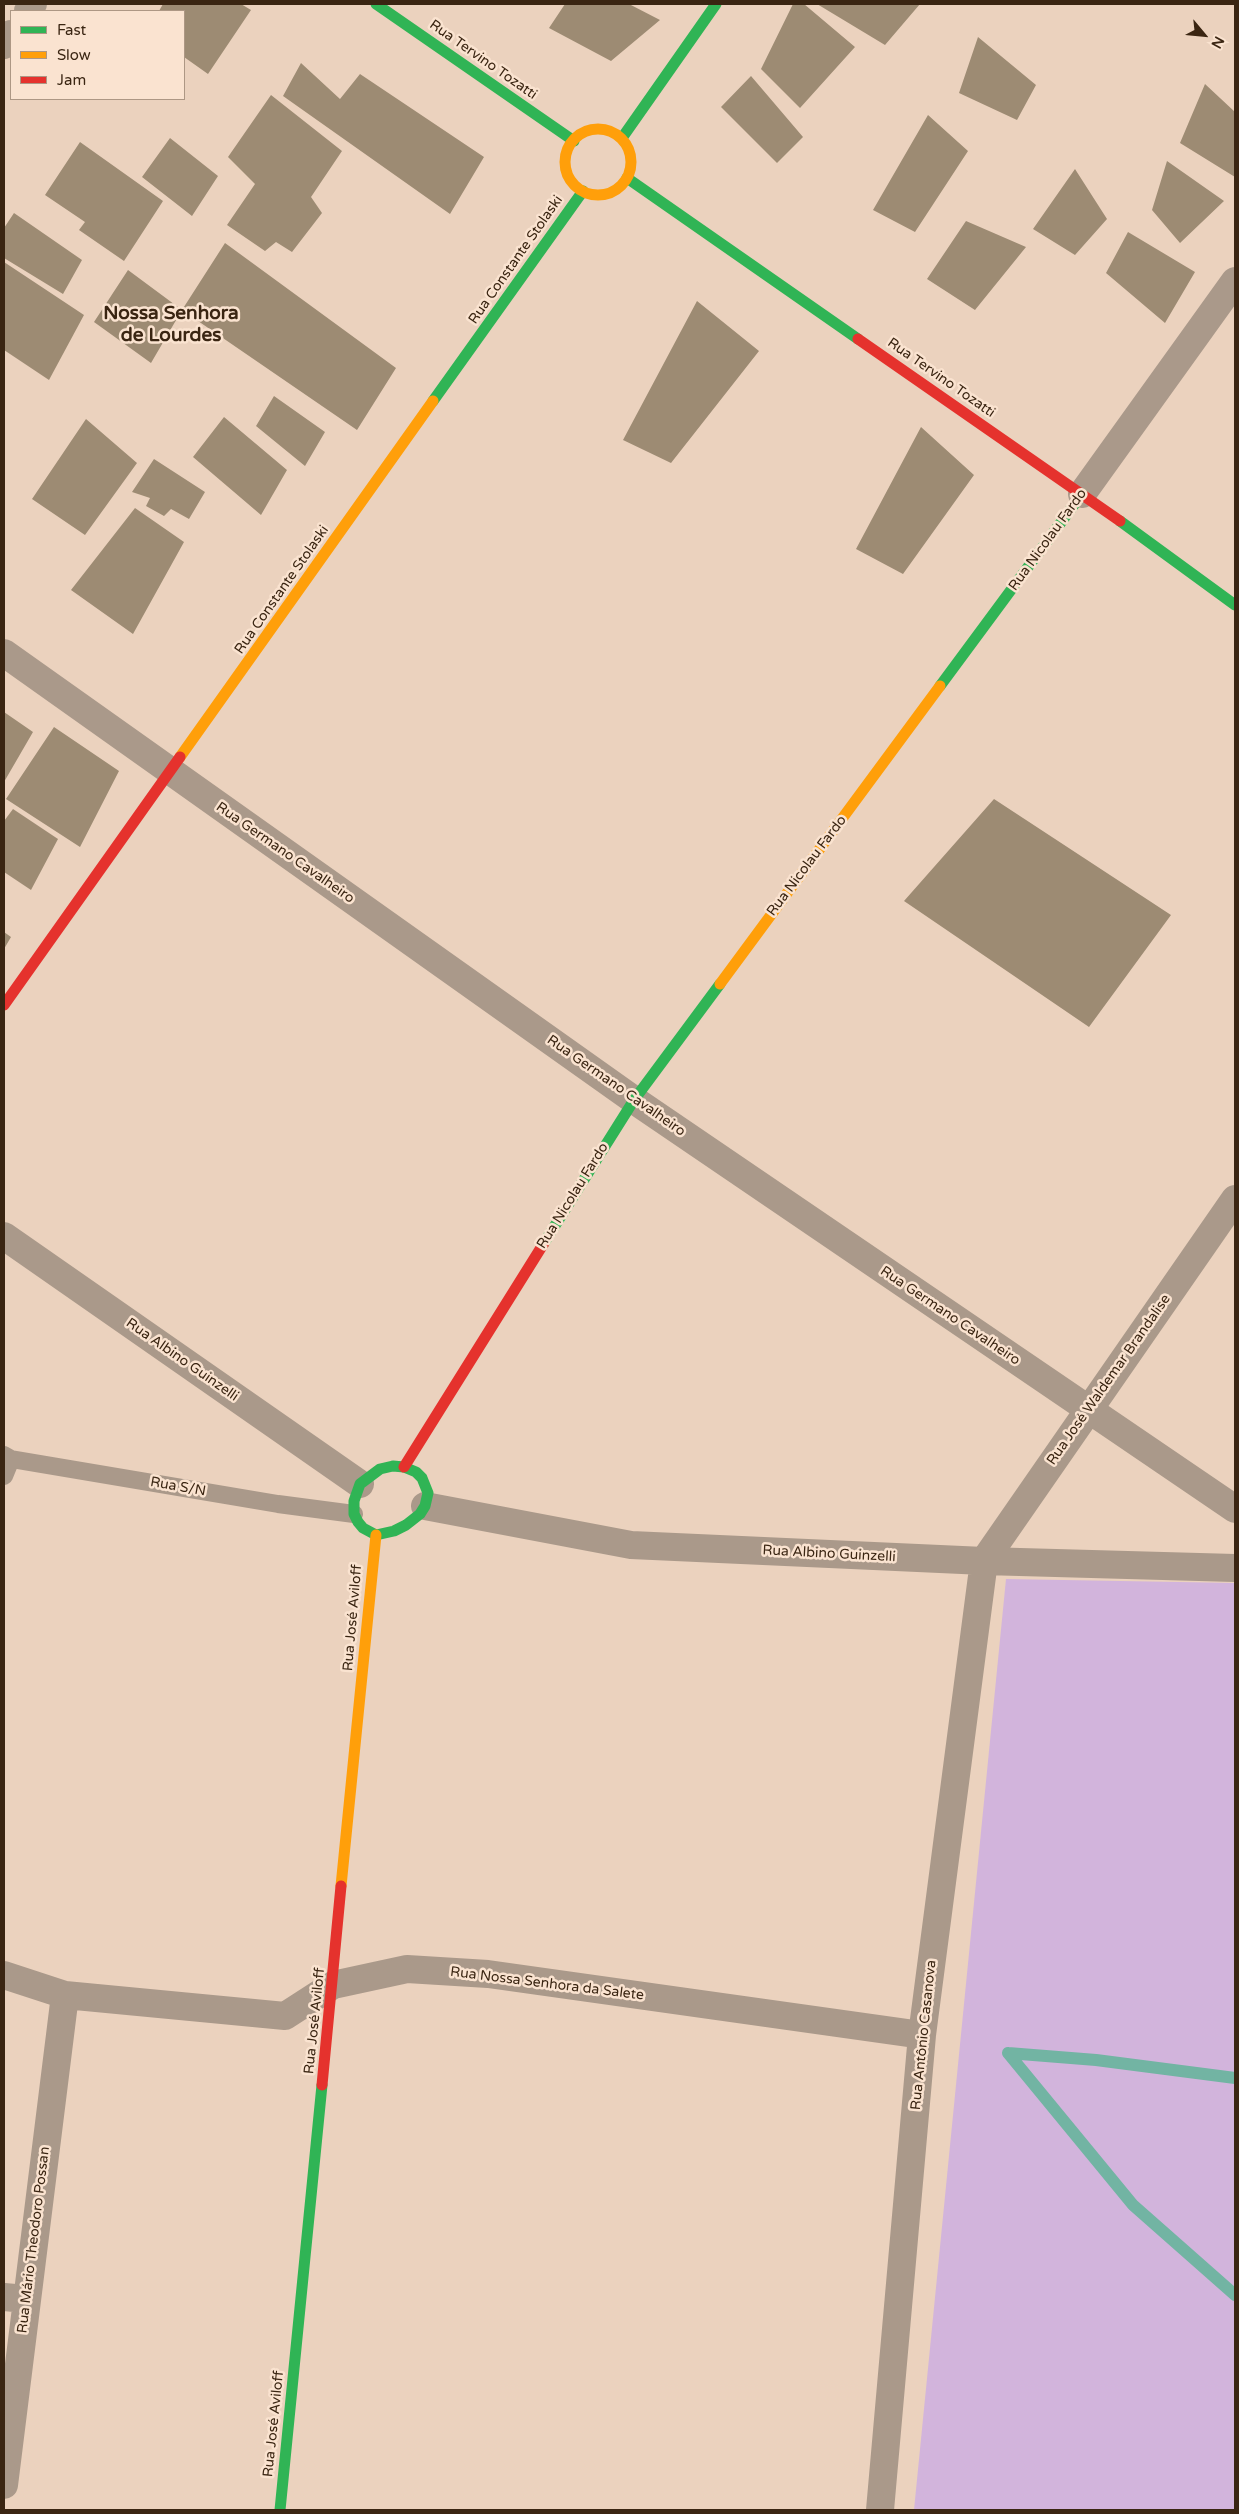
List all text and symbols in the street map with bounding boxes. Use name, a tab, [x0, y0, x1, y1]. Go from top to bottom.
legend	[10, 10, 185, 100]
north arrow	[1179, 10, 1229, 60]
street label: Rua Tervino Tozatti	[426, 17, 540, 103]
text: Fast	[57, 21, 86, 39]
text: N	[1208, 33, 1228, 51]
text: Slow	[57, 46, 91, 64]
text: Jam	[57, 71, 86, 89]
street label: Rua Constante Stolaski	[465, 193, 567, 327]
district label: Nossa Senhora de Lourdes	[103, 303, 239, 347]
street label: Rua Tervino Tozatti	[884, 335, 998, 421]
street label: Rua Nicolau Fardo	[1005, 486, 1091, 594]
street label: Rua Constante Stolaski	[231, 523, 333, 657]
street label: Rua Germano Cavalheiro	[213, 799, 357, 907]
street label: Rua Nicolau Fardo	[764, 812, 850, 920]
street label: Rua Germano Cavalheiro	[544, 1032, 688, 1140]
street label: Rua Nicolau Fardo	[534, 1140, 612, 1252]
street label: Rua Germano Cavalheiro	[877, 1263, 1023, 1369]
street label: Rua José Waldemar Brandalise	[1043, 1291, 1175, 1469]
street label: Rua Albino Guinzelli	[123, 1315, 241, 1405]
street label: Rua S/N	[149, 1474, 207, 1500]
street label: Rua Albino Guinzelli	[762, 1542, 896, 1566]
street label: Rua José Aviloff	[340, 1564, 366, 1672]
street label: Rua Antônio Casanova	[908, 1959, 940, 2111]
street label: Rua Nossa Senhora da Salete	[449, 1964, 645, 2004]
street label: Rua José Aviloff	[301, 1967, 329, 2075]
street label: Rua Mário Theodoro Possan	[14, 2146, 54, 2334]
street label: Rua José Aviloff	[260, 2370, 288, 2478]

